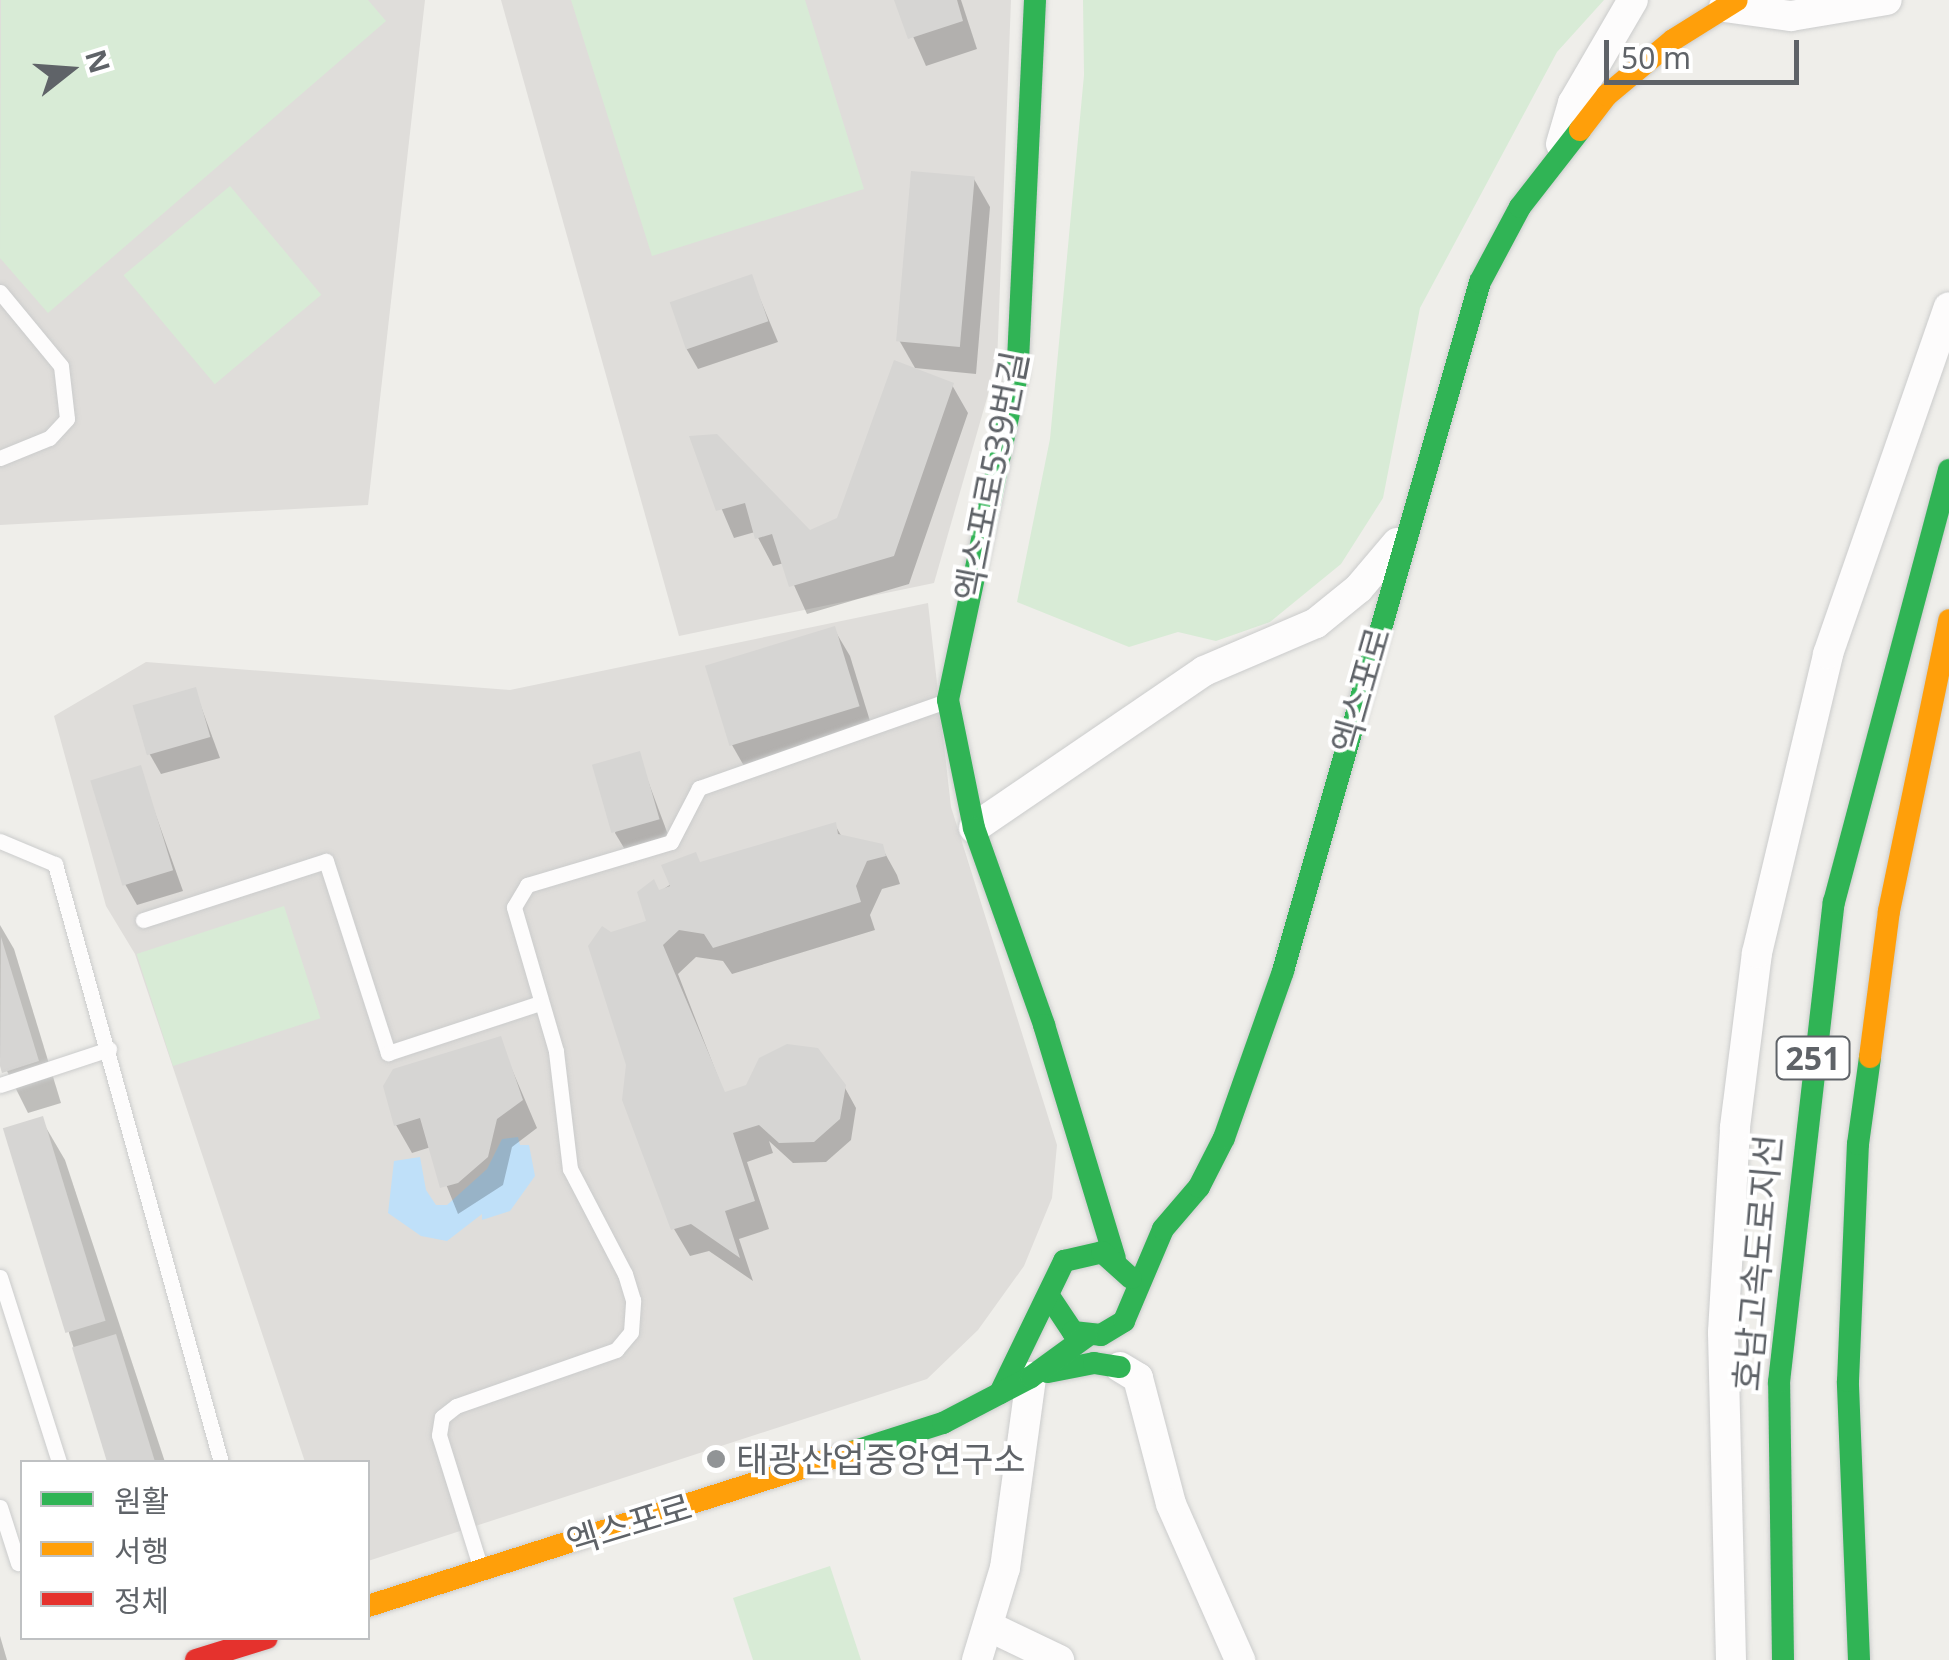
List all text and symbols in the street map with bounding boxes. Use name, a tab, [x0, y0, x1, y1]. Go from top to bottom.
north arrow	[20, 20, 120, 120]
scale bar	[1609, 20, 1804, 82]
text: 50 m	[1621, 37, 1691, 78]
text: N	[77, 45, 120, 78]
street label: 엑스포로539번길	[946, 348, 1036, 604]
street label: 엑스포로	[1323, 622, 1399, 758]
road number: 251	[1776, 1031, 1850, 1085]
street label: 호남고속도로지선	[1725, 1133, 1789, 1393]
place label: 태광산업중앙연구소	[736, 1438, 1026, 1480]
marker: 태광산업중앙연구소	[705, 1448, 727, 1470]
legend	[20, 1460, 370, 1640]
text: 원활	[114, 1480, 169, 1521]
street label: 엑스포로	[561, 1485, 697, 1563]
text: 서행	[114, 1530, 169, 1571]
text: 정체	[114, 1580, 169, 1621]

